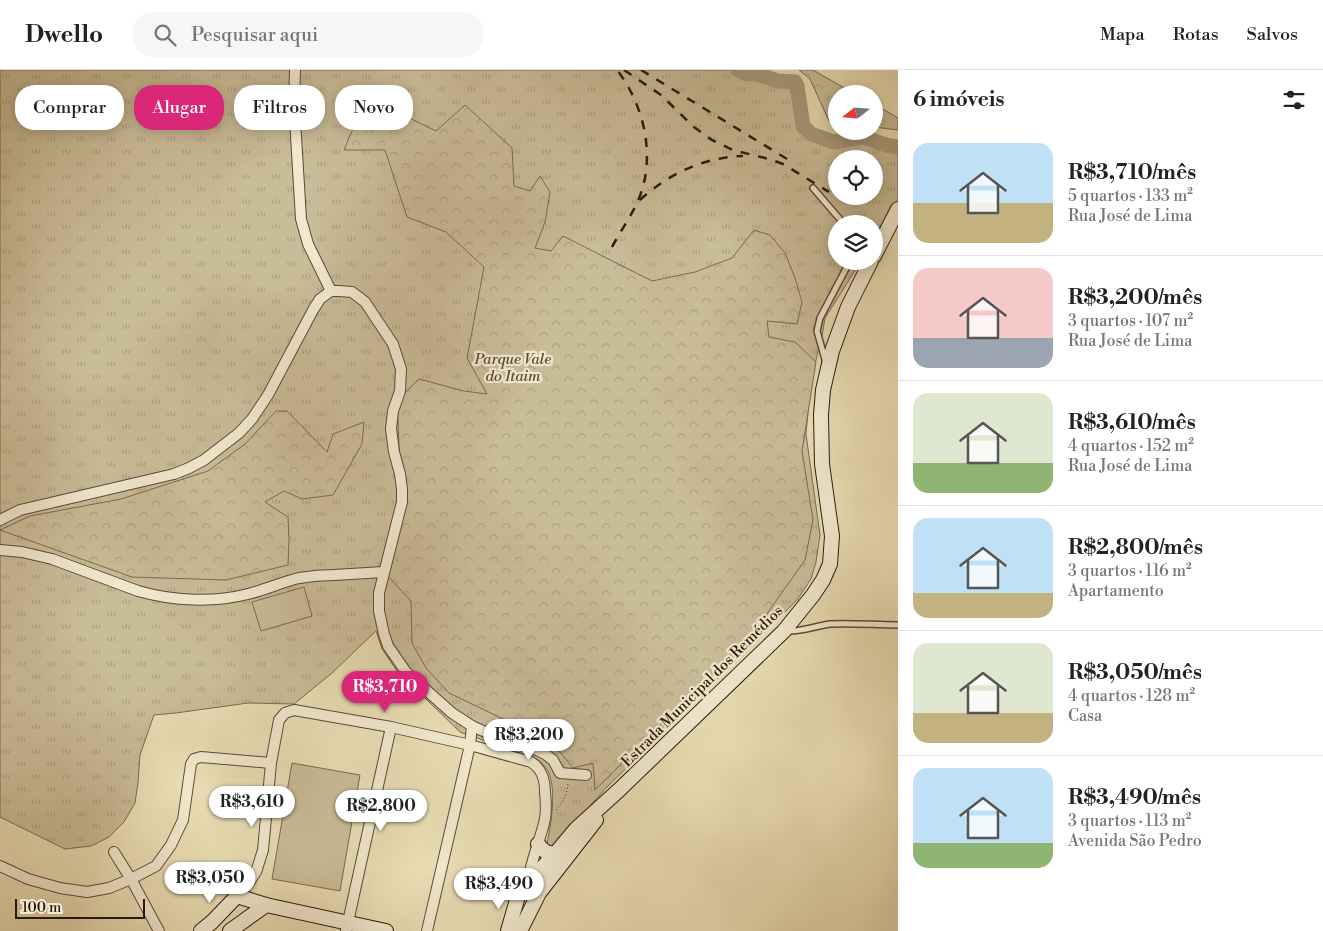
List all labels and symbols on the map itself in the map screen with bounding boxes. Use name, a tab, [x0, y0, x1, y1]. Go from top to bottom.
north arrow	[828, 85, 882, 140]
park label: Parque Vale do Itaim	[474, 350, 551, 386]
street label: Estrada Municipal dos Remédios	[617, 601, 787, 771]
pin: R$3,710	[339, 670, 431, 713]
pin: R$3,200	[483, 718, 575, 761]
pin: R$3,610	[206, 786, 298, 828]
pin: R$2,800	[335, 790, 427, 832]
pin: R$3,050	[164, 862, 256, 904]
pin: R$3,490	[453, 868, 545, 910]
scale bar	[15, 896, 145, 919]

